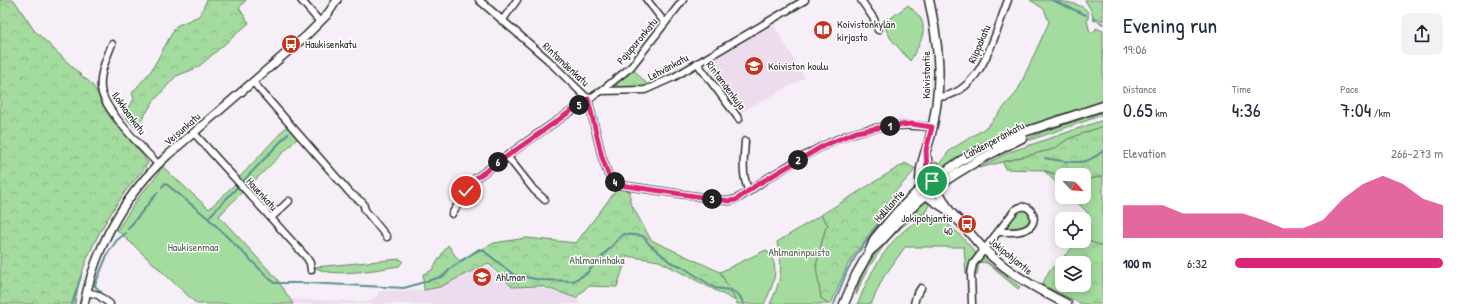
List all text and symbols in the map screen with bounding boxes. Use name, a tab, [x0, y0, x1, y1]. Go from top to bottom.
text: Evening run	[1123, 10, 1217, 40]
button: share	[1401, 13, 1443, 55]
street label: Pajupuronkatu	[614, 14, 661, 67]
place label: Koivistonkylän kirjasto	[837, 17, 895, 44]
library icon: Koivistonkylän kirjasto	[812, 19, 834, 41]
street label: Riippakatu	[965, 22, 994, 65]
bus stop icon: Haukisenkatu	[280, 33, 302, 55]
place label: Haukisenkatu	[305, 37, 357, 51]
street label: Rintamäenkatu	[540, 39, 593, 90]
text: 19:06	[1123, 40, 1147, 58]
street label: Lehvänkatu	[645, 50, 691, 83]
street label: Koivistontie	[919, 51, 933, 99]
school or university icon: Koiviston koulu	[743, 55, 765, 77]
street label: Rintamäenkuja	[703, 58, 749, 113]
place label: Koiviston koulu	[768, 59, 829, 73]
text: Distance	[1123, 82, 1157, 96]
text: Time	[1232, 82, 1251, 96]
text: Pace	[1340, 82, 1359, 96]
street label: Ilokkaankatu	[109, 89, 150, 138]
pin: 5	[569, 95, 589, 115]
text: 0.65	[1123, 96, 1153, 123]
text: 4:36	[1232, 96, 1261, 123]
text: 7:04	[1340, 96, 1371, 123]
text: 5	[577, 98, 581, 112]
text: km	[1153, 106, 1167, 120]
text: /km	[1371, 106, 1391, 120]
street label: Veisunkatu	[161, 109, 204, 149]
pin: 1	[880, 116, 900, 136]
street label: Lahdenperänkatu	[961, 118, 1027, 162]
text: 1	[888, 119, 892, 133]
text: Elevation	[1123, 144, 1166, 162]
text: 266–273 m	[1391, 144, 1443, 162]
pin: 2	[788, 150, 808, 170]
pin: 6	[488, 152, 508, 172]
text: 2	[795, 153, 801, 167]
text: 6	[496, 155, 500, 169]
pin	[915, 164, 949, 198]
north arrow	[1055, 168, 1091, 204]
map controls	[1055, 168, 1091, 292]
icon: arrive	[921, 170, 943, 192]
pin: 4	[605, 172, 625, 192]
street label: Hauenkatu	[243, 174, 281, 214]
pin	[449, 174, 483, 208]
text: 4	[613, 175, 617, 189]
icon: check	[455, 180, 477, 202]
street label: Hallilantie	[871, 186, 908, 225]
pin: 3	[702, 189, 722, 209]
text: 3	[710, 192, 714, 206]
place label: Jokipohjantie 40	[901, 211, 954, 238]
button: locate	[1055, 212, 1091, 248]
bus stop icon: Jokipohjantie 40	[956, 213, 978, 235]
street label: Jokipohjantie	[986, 234, 1036, 278]
park label: Haukisenmaa	[168, 240, 219, 254]
park label: Ahlmaninpuisto	[768, 245, 830, 259]
park label: Ahlmaninhaka	[570, 253, 625, 267]
text: 100 m	[1123, 254, 1151, 272]
text: 6:32	[1187, 254, 1207, 272]
button: layers	[1055, 256, 1091, 292]
school or university icon: Ahlman	[471, 266, 493, 288]
place label: Ahlman	[496, 270, 526, 284]

